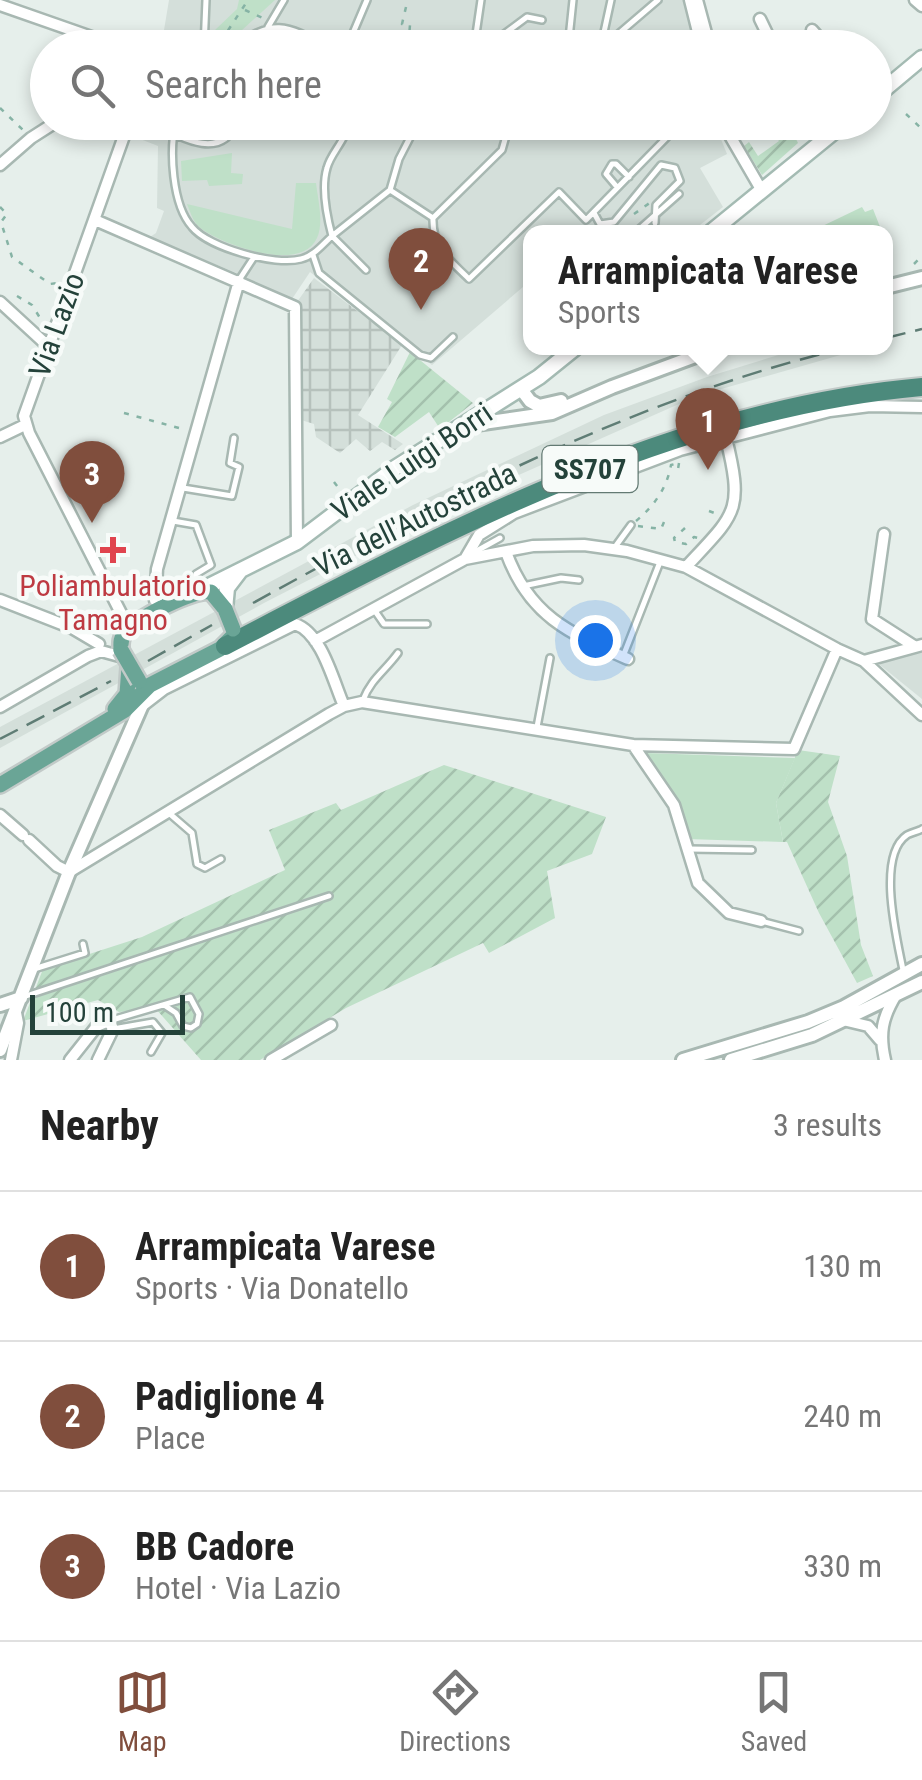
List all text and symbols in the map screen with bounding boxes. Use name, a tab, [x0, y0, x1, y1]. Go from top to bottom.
search box	[30, 30, 892, 140]
icon: search	[65, 58, 120, 113]
text: Search here	[145, 63, 322, 107]
popup	[523, 225, 893, 355]
pin: 2	[388, 228, 454, 310]
text: Arrampicata Varese	[558, 249, 858, 293]
street label: Via Lazio	[21, 268, 92, 382]
text: Sports	[558, 293, 641, 331]
pin: 1	[676, 388, 740, 470]
street label: Viale Luigi Borri	[325, 395, 499, 528]
pin: 3	[59, 440, 124, 523]
road number: SS707	[542, 446, 638, 492]
street label: Via dell'Autostrada	[308, 455, 522, 584]
marker: Poliambulatorio Tamagno	[100, 537, 126, 563]
place label: Poliambulatorio Tamagno	[19, 568, 207, 637]
your location	[570, 615, 621, 666]
scale bar	[30, 990, 185, 1034]
text: 100 m	[45, 996, 114, 1029]
text: Nearby	[40, 1101, 159, 1150]
text: 3 results	[773, 1106, 882, 1144]
text: Arrampicata Varese	[135, 1225, 435, 1269]
text: 1	[64, 1247, 81, 1285]
text: 130 m	[803, 1247, 882, 1285]
text: Sports · Via Donatello	[135, 1269, 409, 1307]
text: Padiglione 4	[135, 1375, 325, 1419]
text: 2	[64, 1397, 81, 1435]
text: 240 m	[803, 1397, 882, 1435]
text: Place	[135, 1419, 205, 1457]
text: BB Cadore	[135, 1525, 294, 1569]
text: 3	[64, 1547, 81, 1585]
text: 330 m	[803, 1547, 882, 1585]
text: Hotel · Via Lazio	[135, 1569, 341, 1607]
tab: Map	[115, 1665, 170, 1758]
tab: Directions	[399, 1665, 511, 1758]
tab: Saved	[741, 1665, 807, 1758]

